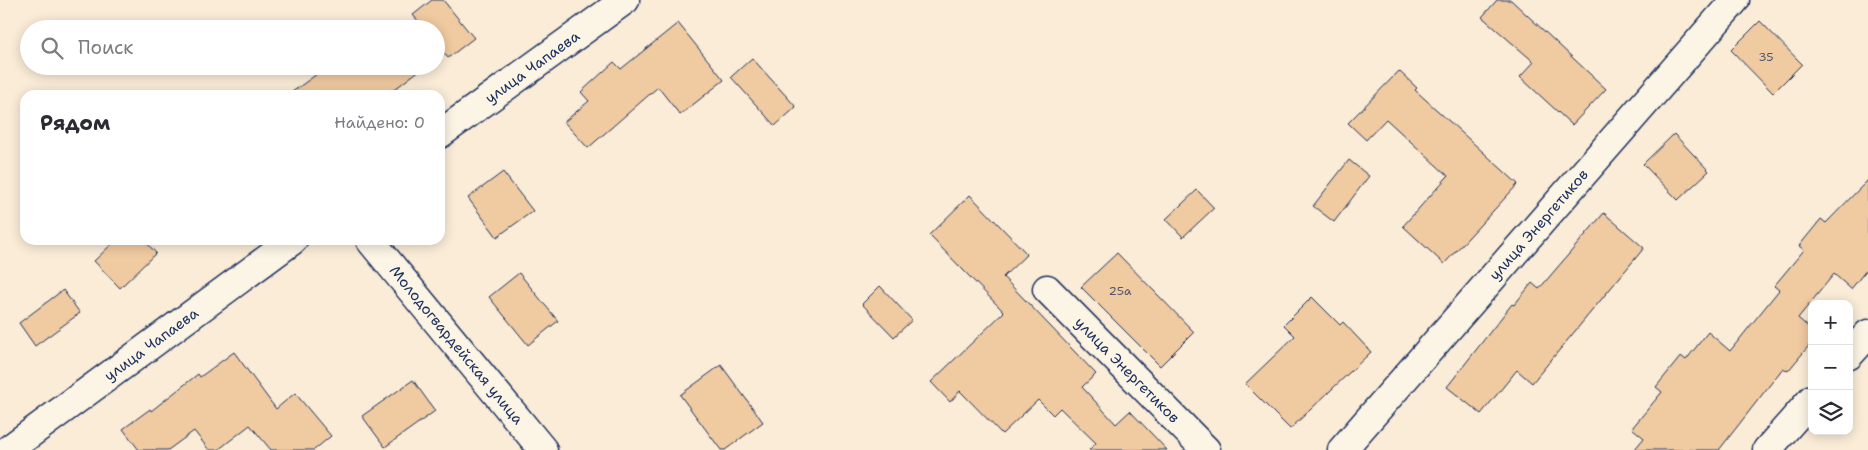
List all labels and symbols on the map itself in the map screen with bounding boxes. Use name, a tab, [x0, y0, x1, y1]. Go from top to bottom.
street label: улица Чапаева	[481, 26, 584, 108]
house number: 35	[1758, 49, 1774, 65]
street label: улица Энергетиков	[1485, 165, 1593, 285]
street label: Молодогвардейская улица	[385, 261, 528, 429]
house number: 25а	[1109, 283, 1132, 299]
street label: улица Чапаева	[100, 303, 203, 386]
street label: улица Энергетиков	[1070, 313, 1184, 428]

